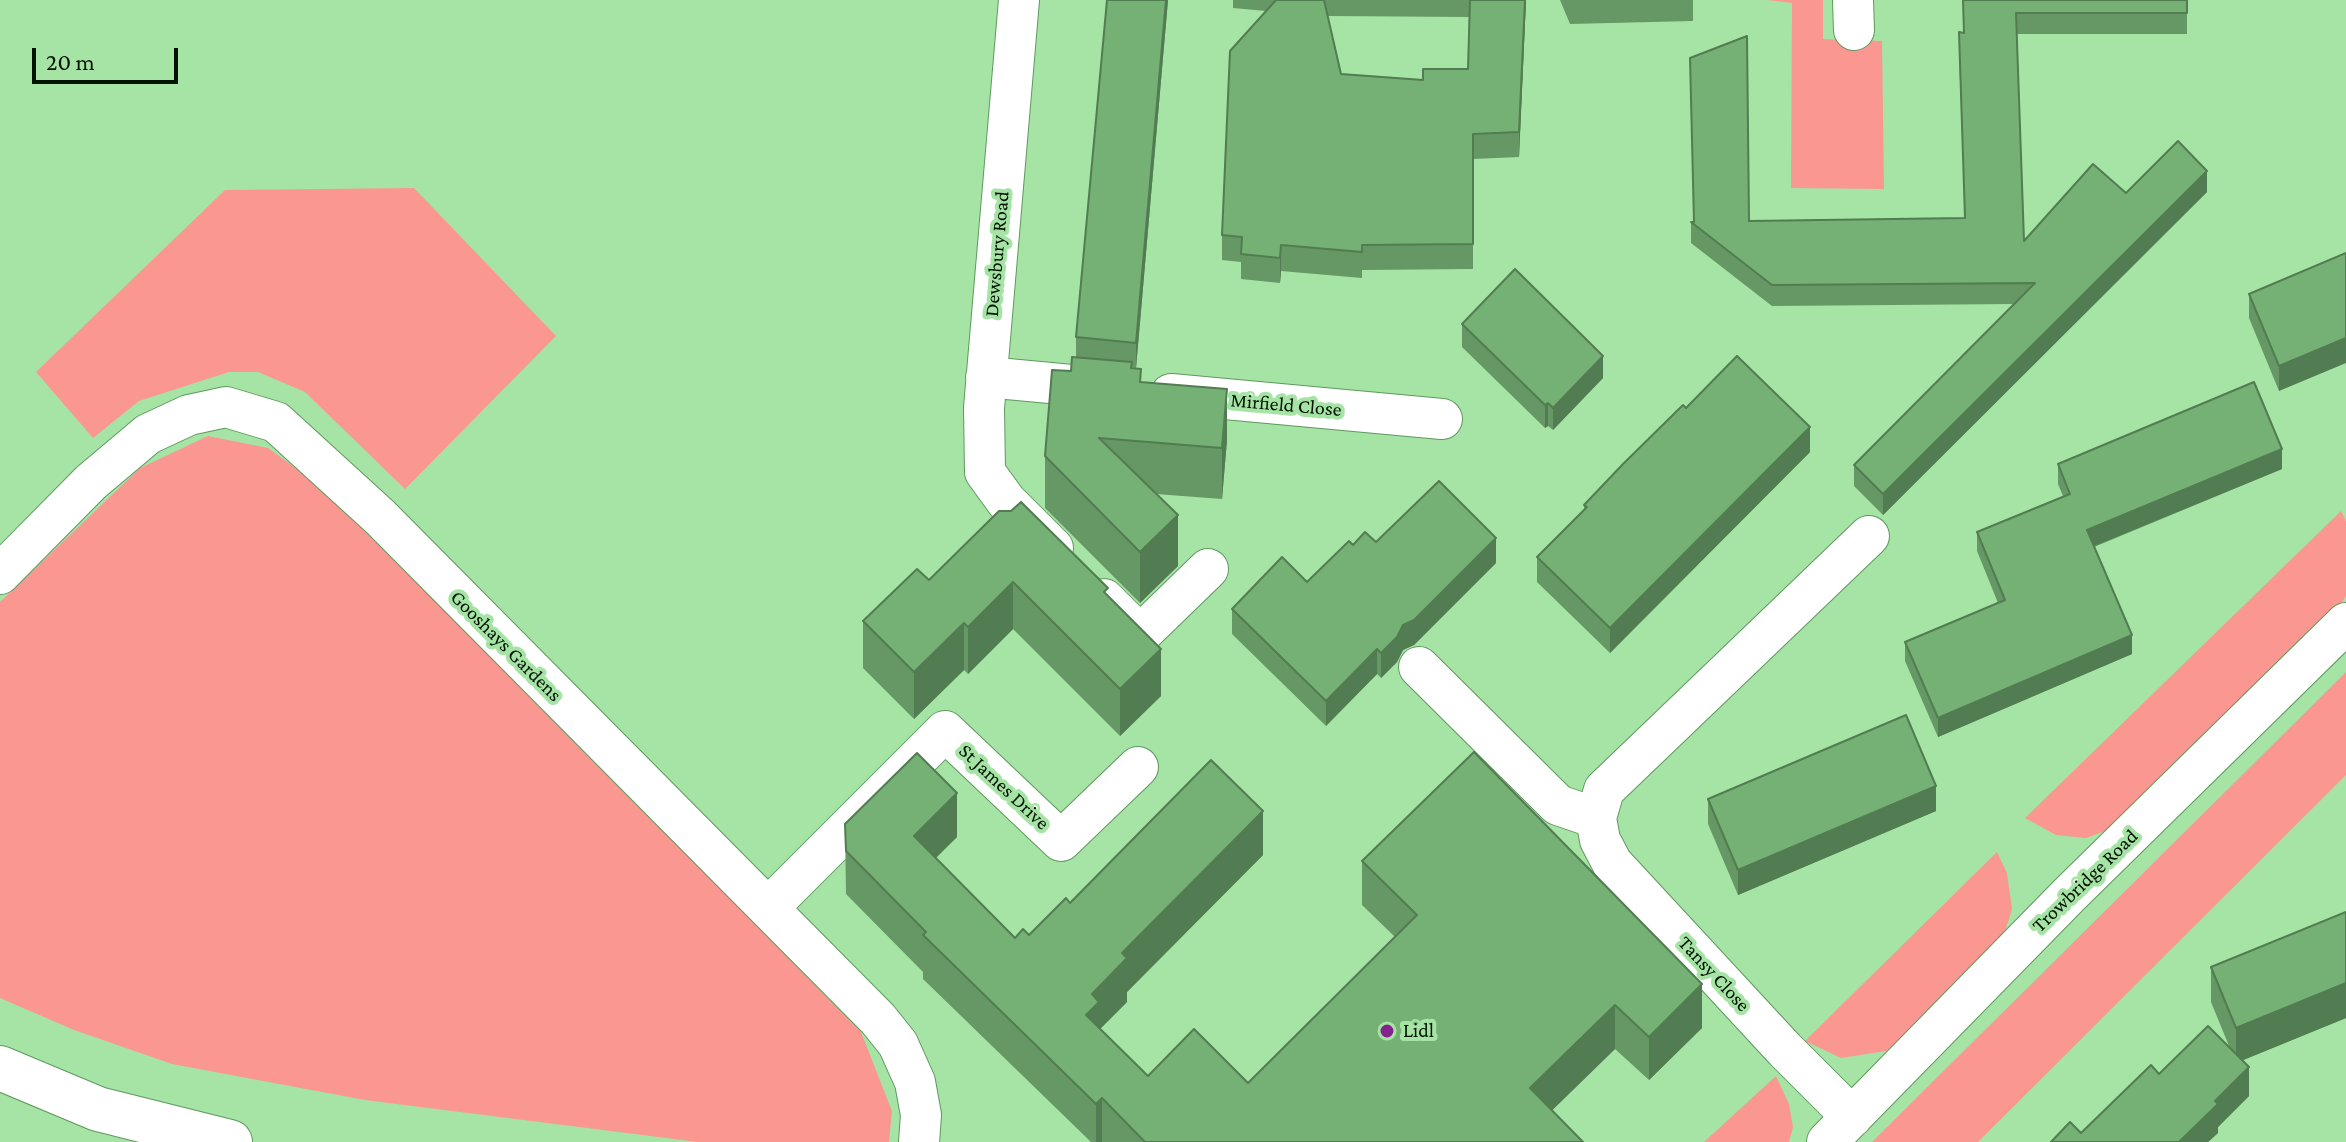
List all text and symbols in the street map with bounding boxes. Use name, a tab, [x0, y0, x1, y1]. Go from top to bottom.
scale bar	[36, 32, 182, 82]
text: 20 m	[46, 48, 95, 75]
street label: Dewsbury Road	[980, 190, 1014, 318]
street label: Mirfield Close	[1229, 388, 1343, 422]
street label: Gooshays Gardens	[445, 585, 567, 707]
street label: St James Drive	[954, 739, 1054, 835]
street label: Trowbridge Road	[2027, 824, 2143, 938]
street label: Tansy Close	[1673, 931, 1755, 1017]
place label: Lidl	[1403, 1019, 1434, 1043]
marker: Lidl	[1378, 1022, 1396, 1040]

